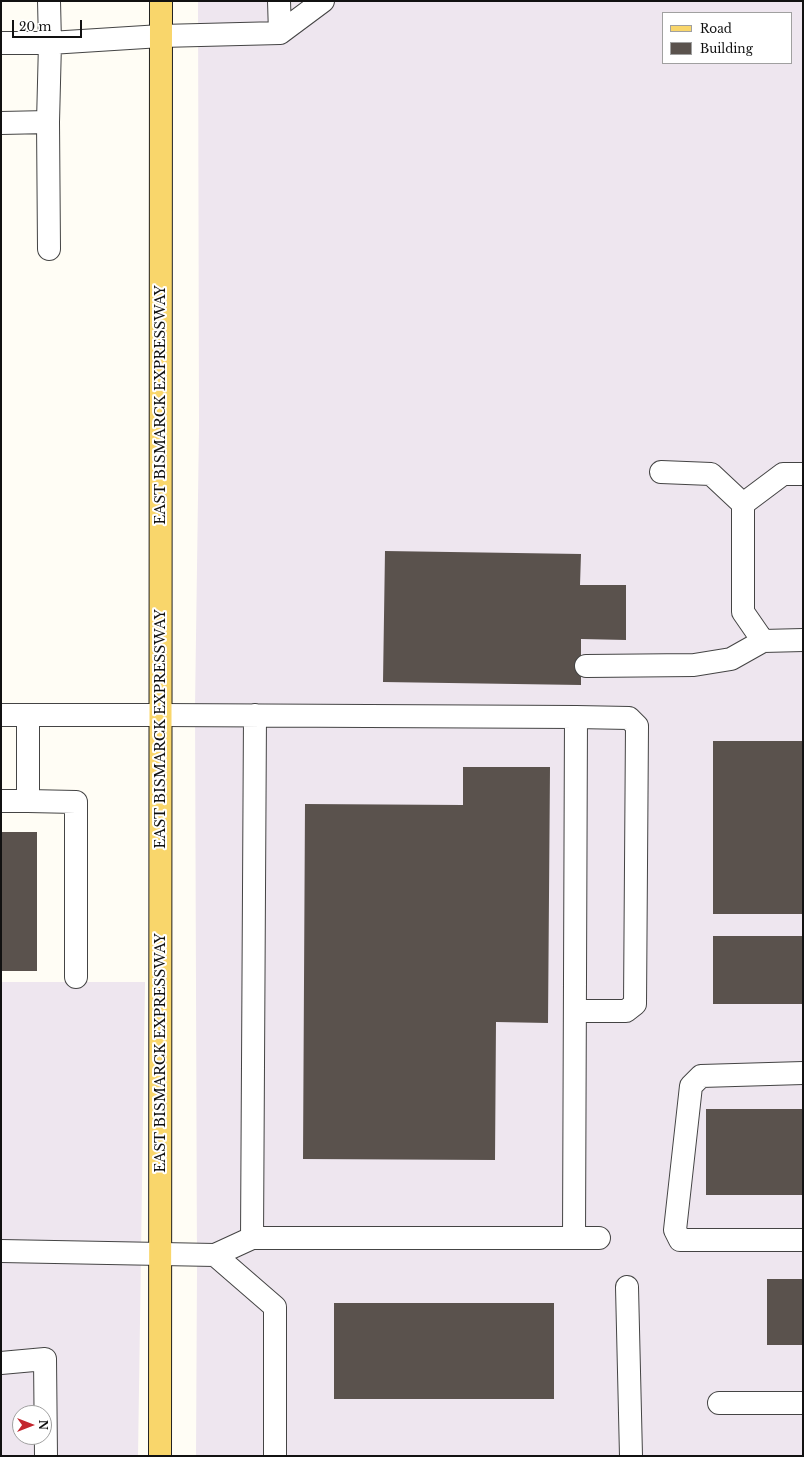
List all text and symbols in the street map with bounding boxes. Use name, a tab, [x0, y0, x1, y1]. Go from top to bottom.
scale bar	[14, 12, 84, 38]
legend	[662, 12, 792, 64]
text: 20 m	[19, 19, 51, 34]
text: Road	[700, 21, 732, 36]
text: Building	[700, 41, 753, 56]
street label: EAST BISMARCK EXPRESSWAY	[153, 285, 169, 525]
street label: EAST BISMARCK EXPRESSWAY	[153, 609, 169, 849]
street label: EAST BISMARCK EXPRESSWAY	[153, 933, 169, 1173]
north arrow	[12, 1405, 52, 1445]
text: N	[36, 1420, 50, 1430]

